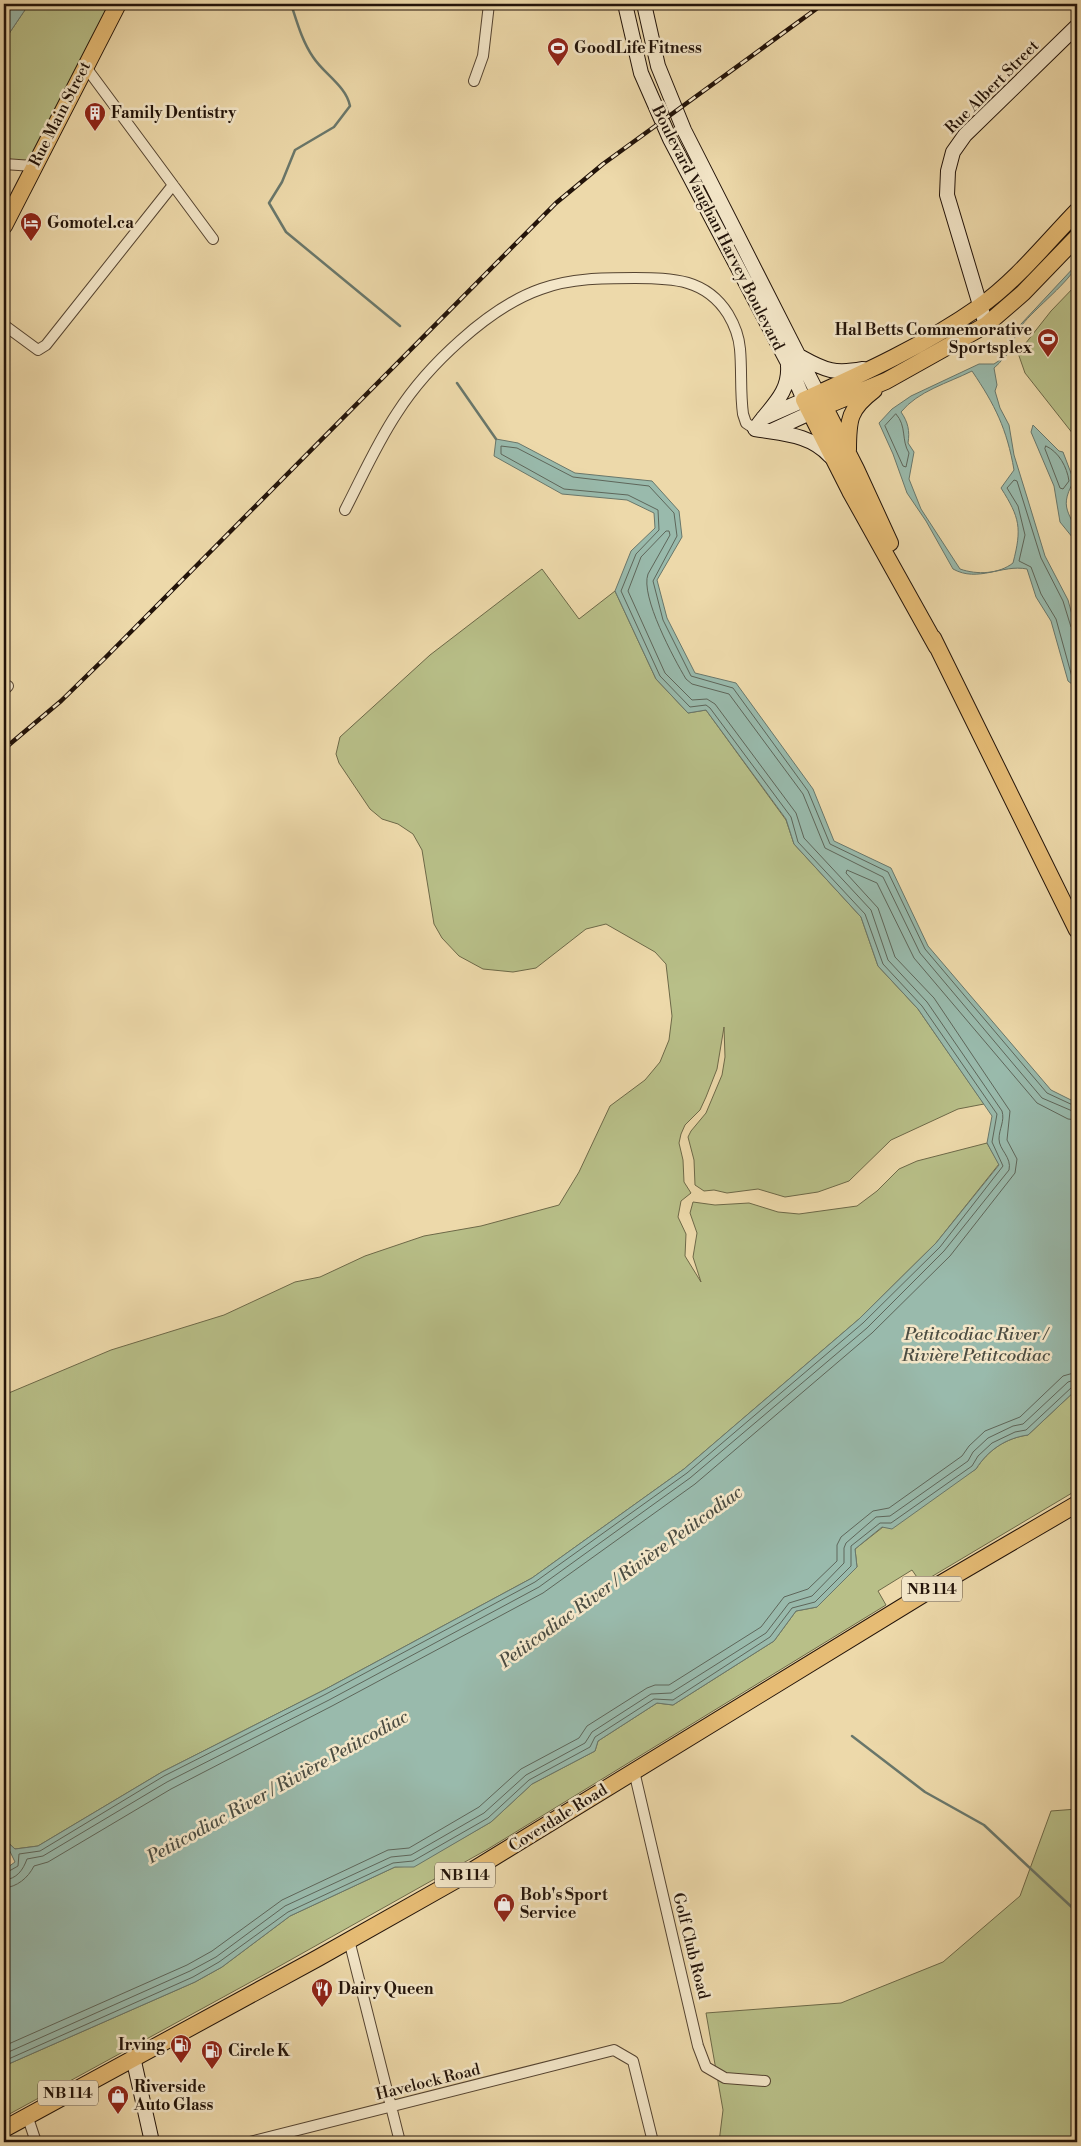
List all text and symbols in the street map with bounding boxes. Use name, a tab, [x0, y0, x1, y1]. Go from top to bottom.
sports icon: GoodLife Fitness	[546, 36, 570, 67]
street label: Rue Albert Street	[941, 36, 1043, 138]
place label: GoodLife Fitness	[574, 38, 702, 58]
street label: Rue Main Street	[25, 58, 95, 170]
building icon: Family Dentistry	[83, 101, 107, 132]
street label: Boulevard Vaughan Harvey Boulevard	[647, 101, 789, 354]
place label: Family Dentistry	[111, 103, 237, 123]
hotel icon: Gomotel.ca	[19, 211, 43, 242]
place label: Gomotel.ca	[47, 213, 134, 233]
place label: Hal Betts Commemorative Sportsplex	[835, 320, 1033, 358]
sports icon: Hal Betts Commemorative Sportsplex	[1036, 327, 1060, 358]
water label: Petitcodiac River / Rivière Petitcodiac	[901, 1323, 1051, 1367]
water label: Petitcodiac River / Rivière Petitcodiac	[494, 1480, 748, 1674]
road number: NB 114	[902, 1576, 962, 1602]
water label: Petitcodiac River / Rivière Petitcodiac	[142, 1705, 413, 1869]
street label: Coverdale Road	[505, 1780, 611, 1856]
road number: NB 114	[435, 1862, 495, 1888]
place label: Bob's Sport Service	[520, 1885, 608, 1923]
street label: Golf Club Road	[668, 1891, 714, 2001]
shop icon: Bob's Sport Service	[492, 1892, 516, 1923]
restaurant icon: Dairy Queen	[310, 1977, 334, 2008]
place label: Dairy Queen	[338, 1979, 434, 1999]
fuel station icon: Irving	[169, 2033, 193, 2064]
place label: Irving	[118, 2035, 166, 2055]
fuel station icon: Circle K	[200, 2039, 224, 2070]
place label: Circle K	[228, 2041, 291, 2061]
street label: Havelock Road	[374, 2059, 482, 2105]
place label: Riverside Auto Glass	[133, 2077, 213, 2115]
road number: NB 114	[38, 2080, 98, 2106]
shop icon: Riverside Auto Glass	[106, 2084, 130, 2115]

